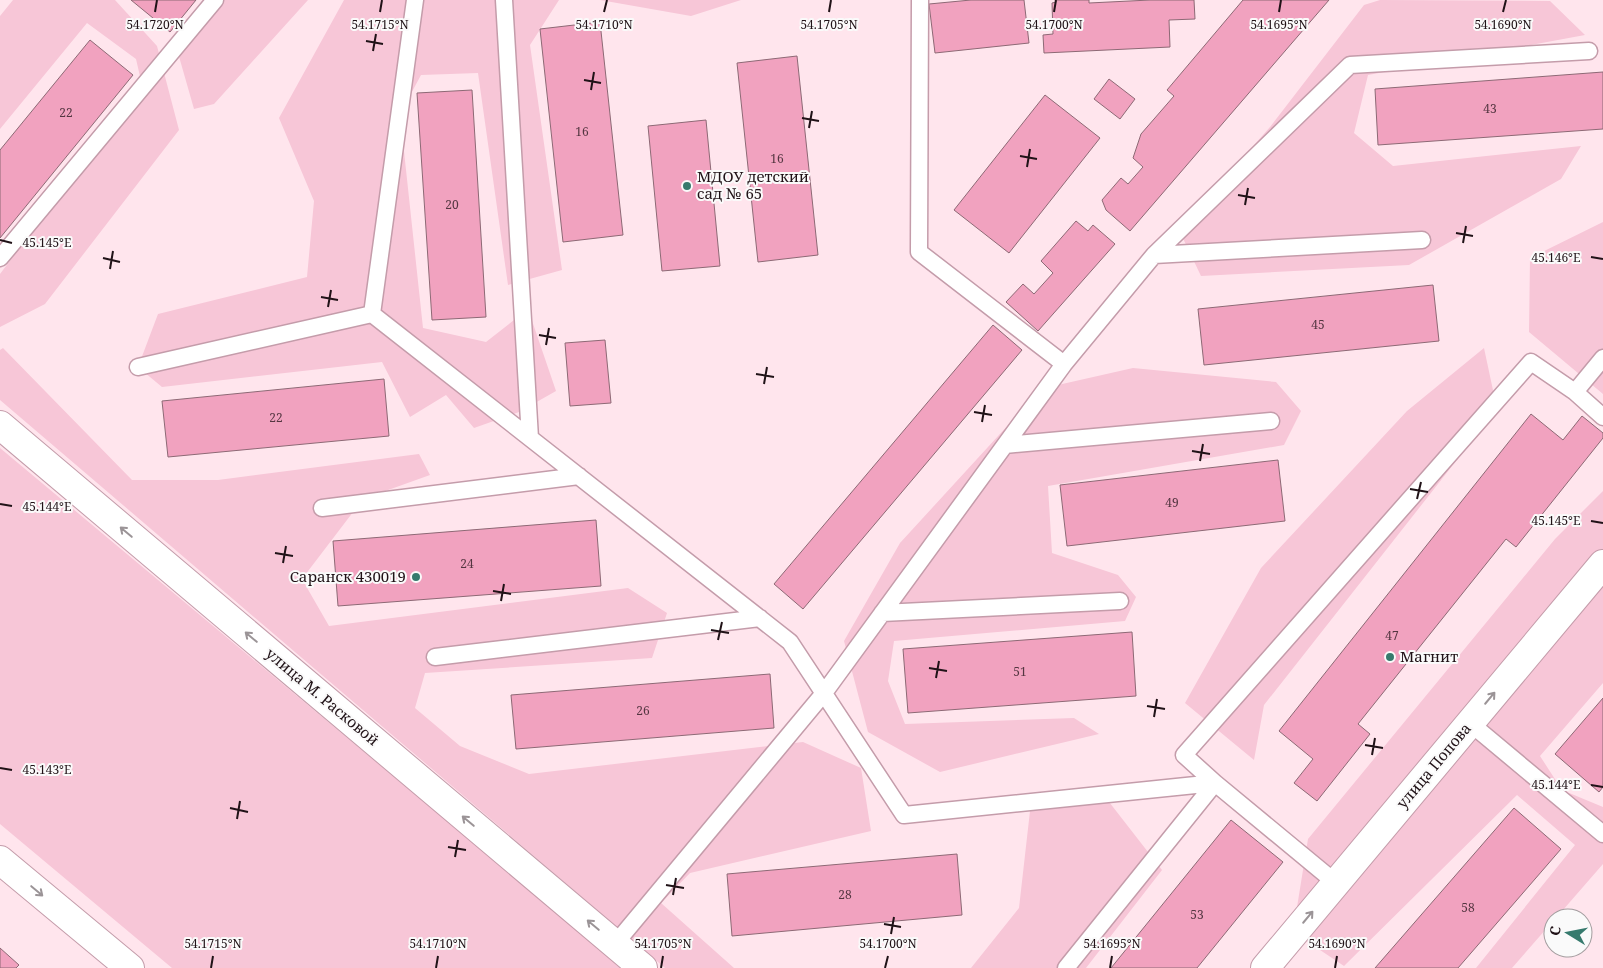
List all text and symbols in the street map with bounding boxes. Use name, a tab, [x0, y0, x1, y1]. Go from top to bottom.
text: 54.1720°N	[126, 16, 184, 33]
text: 54.1715°N	[351, 16, 409, 33]
text: 54.1710°N	[575, 16, 633, 33]
text: 54.1705°N	[800, 16, 858, 33]
text: 54.1700°N	[1025, 16, 1083, 33]
text: 54.1695°N	[1250, 16, 1308, 33]
text: 54.1690°N	[1474, 16, 1532, 33]
house number: 43	[1483, 100, 1497, 117]
house number: 22	[59, 104, 73, 121]
house number: 16	[575, 123, 589, 140]
house number: 16	[770, 150, 784, 167]
place label: МДОУ детский сад № 65	[697, 166, 809, 203]
marker: МДОУ детский сад № 65	[681, 180, 693, 192]
house number: 20	[445, 196, 459, 213]
text: 45.145°E	[23, 234, 71, 251]
text: 45.146°E	[1532, 249, 1580, 266]
house number: 45	[1311, 316, 1325, 333]
house number: 22	[269, 409, 283, 426]
house number: 49	[1165, 494, 1179, 511]
text: 45.144°E	[23, 498, 71, 515]
text: 45.145°E	[1532, 512, 1580, 529]
one-way arrow	[120, 526, 133, 538]
house number: 24	[460, 555, 474, 572]
place label: Саранск 430019	[290, 566, 406, 586]
marker: Саранск 430019	[410, 571, 422, 583]
house number: 47	[1385, 627, 1399, 644]
one-way arrow	[244, 631, 257, 642]
street label: улица М. Расковой	[262, 643, 383, 750]
place label: Магнит	[1400, 646, 1458, 666]
marker: Магнит	[1384, 651, 1396, 663]
house number: 51	[1013, 663, 1027, 680]
one-way arrow	[1485, 692, 1496, 705]
house number: 26	[636, 702, 650, 719]
street label: улица Попова	[1391, 718, 1475, 812]
text: 45.143°E	[23, 761, 71, 778]
text: 45.144°E	[1532, 776, 1580, 793]
one-way arrow	[462, 815, 475, 826]
one-way arrow	[31, 885, 44, 896]
house number: 28	[838, 886, 852, 903]
house number: 58	[1461, 899, 1475, 916]
house number: 53	[1190, 906, 1204, 923]
north arrow	[1543, 908, 1593, 958]
one-way arrow	[1302, 911, 1313, 924]
one-way arrow	[586, 920, 599, 931]
text: С	[1545, 924, 1565, 937]
text: 54.1715°N	[184, 935, 242, 952]
text: 54.1710°N	[409, 935, 467, 952]
text: 54.1705°N	[634, 935, 692, 952]
text: 54.1700°N	[859, 935, 917, 952]
text: 54.1695°N	[1083, 935, 1141, 952]
text: 54.1690°N	[1308, 935, 1366, 952]

